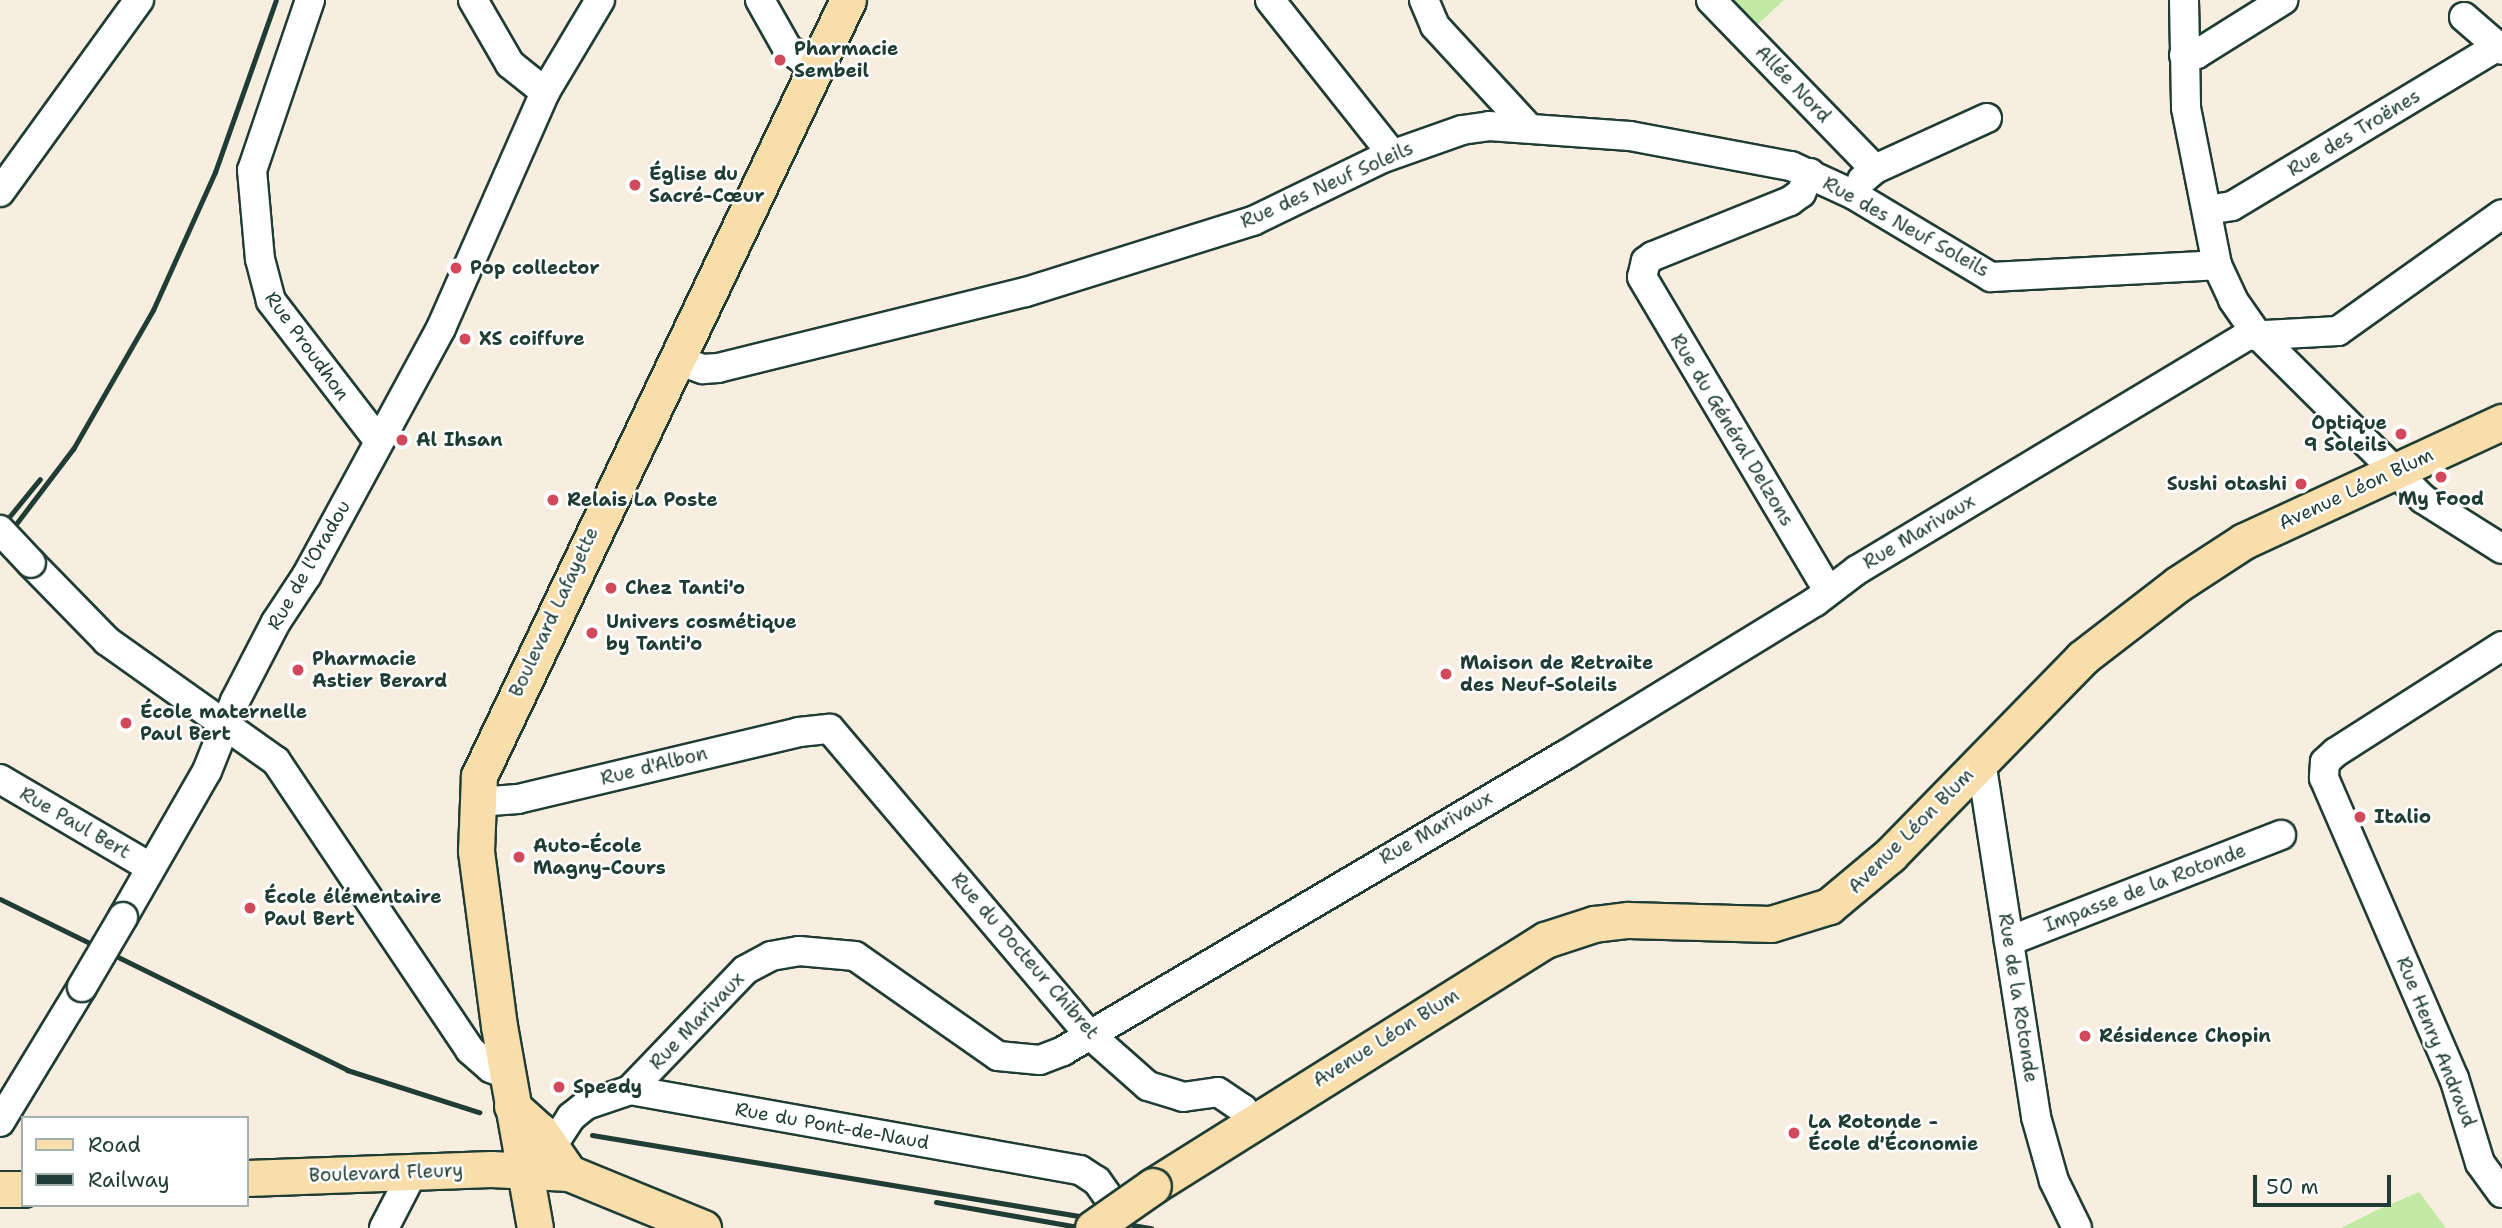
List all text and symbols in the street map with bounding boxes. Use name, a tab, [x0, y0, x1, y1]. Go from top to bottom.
place label: Pharmacie Sembeil	[794, 38, 898, 82]
street label: Allée Nord	[1751, 41, 1835, 127]
marker: Pharmacie Sembeil	[772, 52, 788, 68]
street label: Rue des Troënes	[2284, 84, 2424, 182]
street label: Rue des Neuf Soleils	[1237, 137, 1417, 233]
place label: Église du Sacré-Cœur	[649, 163, 765, 207]
street label: Rue des Neuf Soleils	[1819, 172, 1993, 282]
marker: Église du Sacré-Cœur	[627, 177, 643, 193]
place label: Pop collector	[470, 257, 600, 279]
marker: Pop collector	[448, 260, 464, 276]
street label: Rue Proudhon	[260, 287, 354, 405]
place label: XS coiffure	[479, 328, 585, 350]
street label: Rue du Général Delzons	[1666, 330, 1798, 530]
marker: XS coiffure	[457, 331, 473, 347]
place label: Optique 9 Soleils	[2304, 412, 2387, 456]
marker: Optique 9 Soleils	[2393, 426, 2409, 442]
place label: Al Ihsan	[416, 429, 503, 451]
marker: Al Ihsan	[394, 432, 410, 448]
street label: Avenue Léon Blum	[2275, 443, 2437, 535]
marker: My Food	[2433, 469, 2449, 485]
place label: Sushi otashi	[2167, 473, 2287, 495]
marker: Sushi otashi	[2293, 476, 2309, 492]
place label: My Food	[2398, 488, 2484, 510]
place label: Relais La Poste	[567, 489, 718, 511]
street label: Rue Marivaux	[1859, 490, 1979, 574]
marker: Relais La Poste	[545, 492, 561, 508]
street label: Rue de l'Oradou	[263, 496, 355, 634]
street label: Boulevard Lafayette	[505, 523, 603, 701]
place label: Chez Tanti'o	[625, 577, 745, 599]
marker: Chez Tanti'o	[603, 580, 619, 596]
place label: Univers cosmétique by Tanti'o	[606, 611, 797, 655]
marker: Univers cosmétique by Tanti'o	[584, 625, 600, 641]
place label: Pharmacie Astier Berard	[312, 648, 447, 692]
place label: Maison de Retraite des Neuf-Soleils	[1460, 652, 1653, 696]
marker: Pharmacie Astier Berard	[290, 662, 306, 678]
marker: Maison de Retraite des Neuf-Soleils	[1438, 666, 1454, 682]
place label: École maternelle Paul Bert	[140, 701, 307, 745]
marker: École maternelle Paul Bert	[118, 715, 134, 731]
street label: Rue d'Albon	[598, 742, 710, 790]
street label: Avenue Léon Blum	[1844, 764, 1978, 898]
street label: Rue Paul Bert	[16, 782, 134, 864]
street label: Rue Marivaux	[1376, 787, 1496, 869]
place label: Italio	[2374, 806, 2431, 828]
marker: Italio	[2352, 809, 2368, 825]
place label: Auto-École Magny-Cours	[533, 835, 666, 879]
street label: Impasse de la Rotonde	[2041, 839, 2249, 937]
marker: Auto-École Magny-Cours	[511, 849, 527, 865]
street label: Rue du Docteur Chibret	[946, 868, 1104, 1044]
place label: École élémentaire Paul Bert	[264, 886, 442, 930]
marker: École élémentaire Paul Bert	[242, 900, 258, 916]
street label: Rue de la Rotonde	[1993, 912, 2043, 1084]
street label: Rue Henry Andraud	[2391, 954, 2481, 1130]
street label: Rue Marivaux	[645, 968, 749, 1074]
street label: Avenue Léon Blum	[1309, 984, 1463, 1092]
place label: Résidence Chopin	[2099, 1025, 2271, 1047]
marker: Résidence Chopin	[2077, 1028, 2093, 1044]
place label: Speedy	[573, 1076, 642, 1098]
marker: Speedy	[551, 1079, 567, 1095]
street label: Rue du Pont-de-Naud	[733, 1098, 931, 1154]
place label: La Rotonde - École d'Économie	[1808, 1111, 1978, 1155]
legend	[21, 1116, 248, 1207]
marker: La Rotonde - École d'Économie	[1786, 1125, 1802, 1141]
text: Road	[88, 1131, 141, 1159]
street label: Boulevard Fleury	[308, 1159, 464, 1187]
scale bar	[2257, 1162, 2395, 1206]
text: Railway	[88, 1166, 170, 1194]
text: 50 m	[2266, 1173, 2319, 1201]

